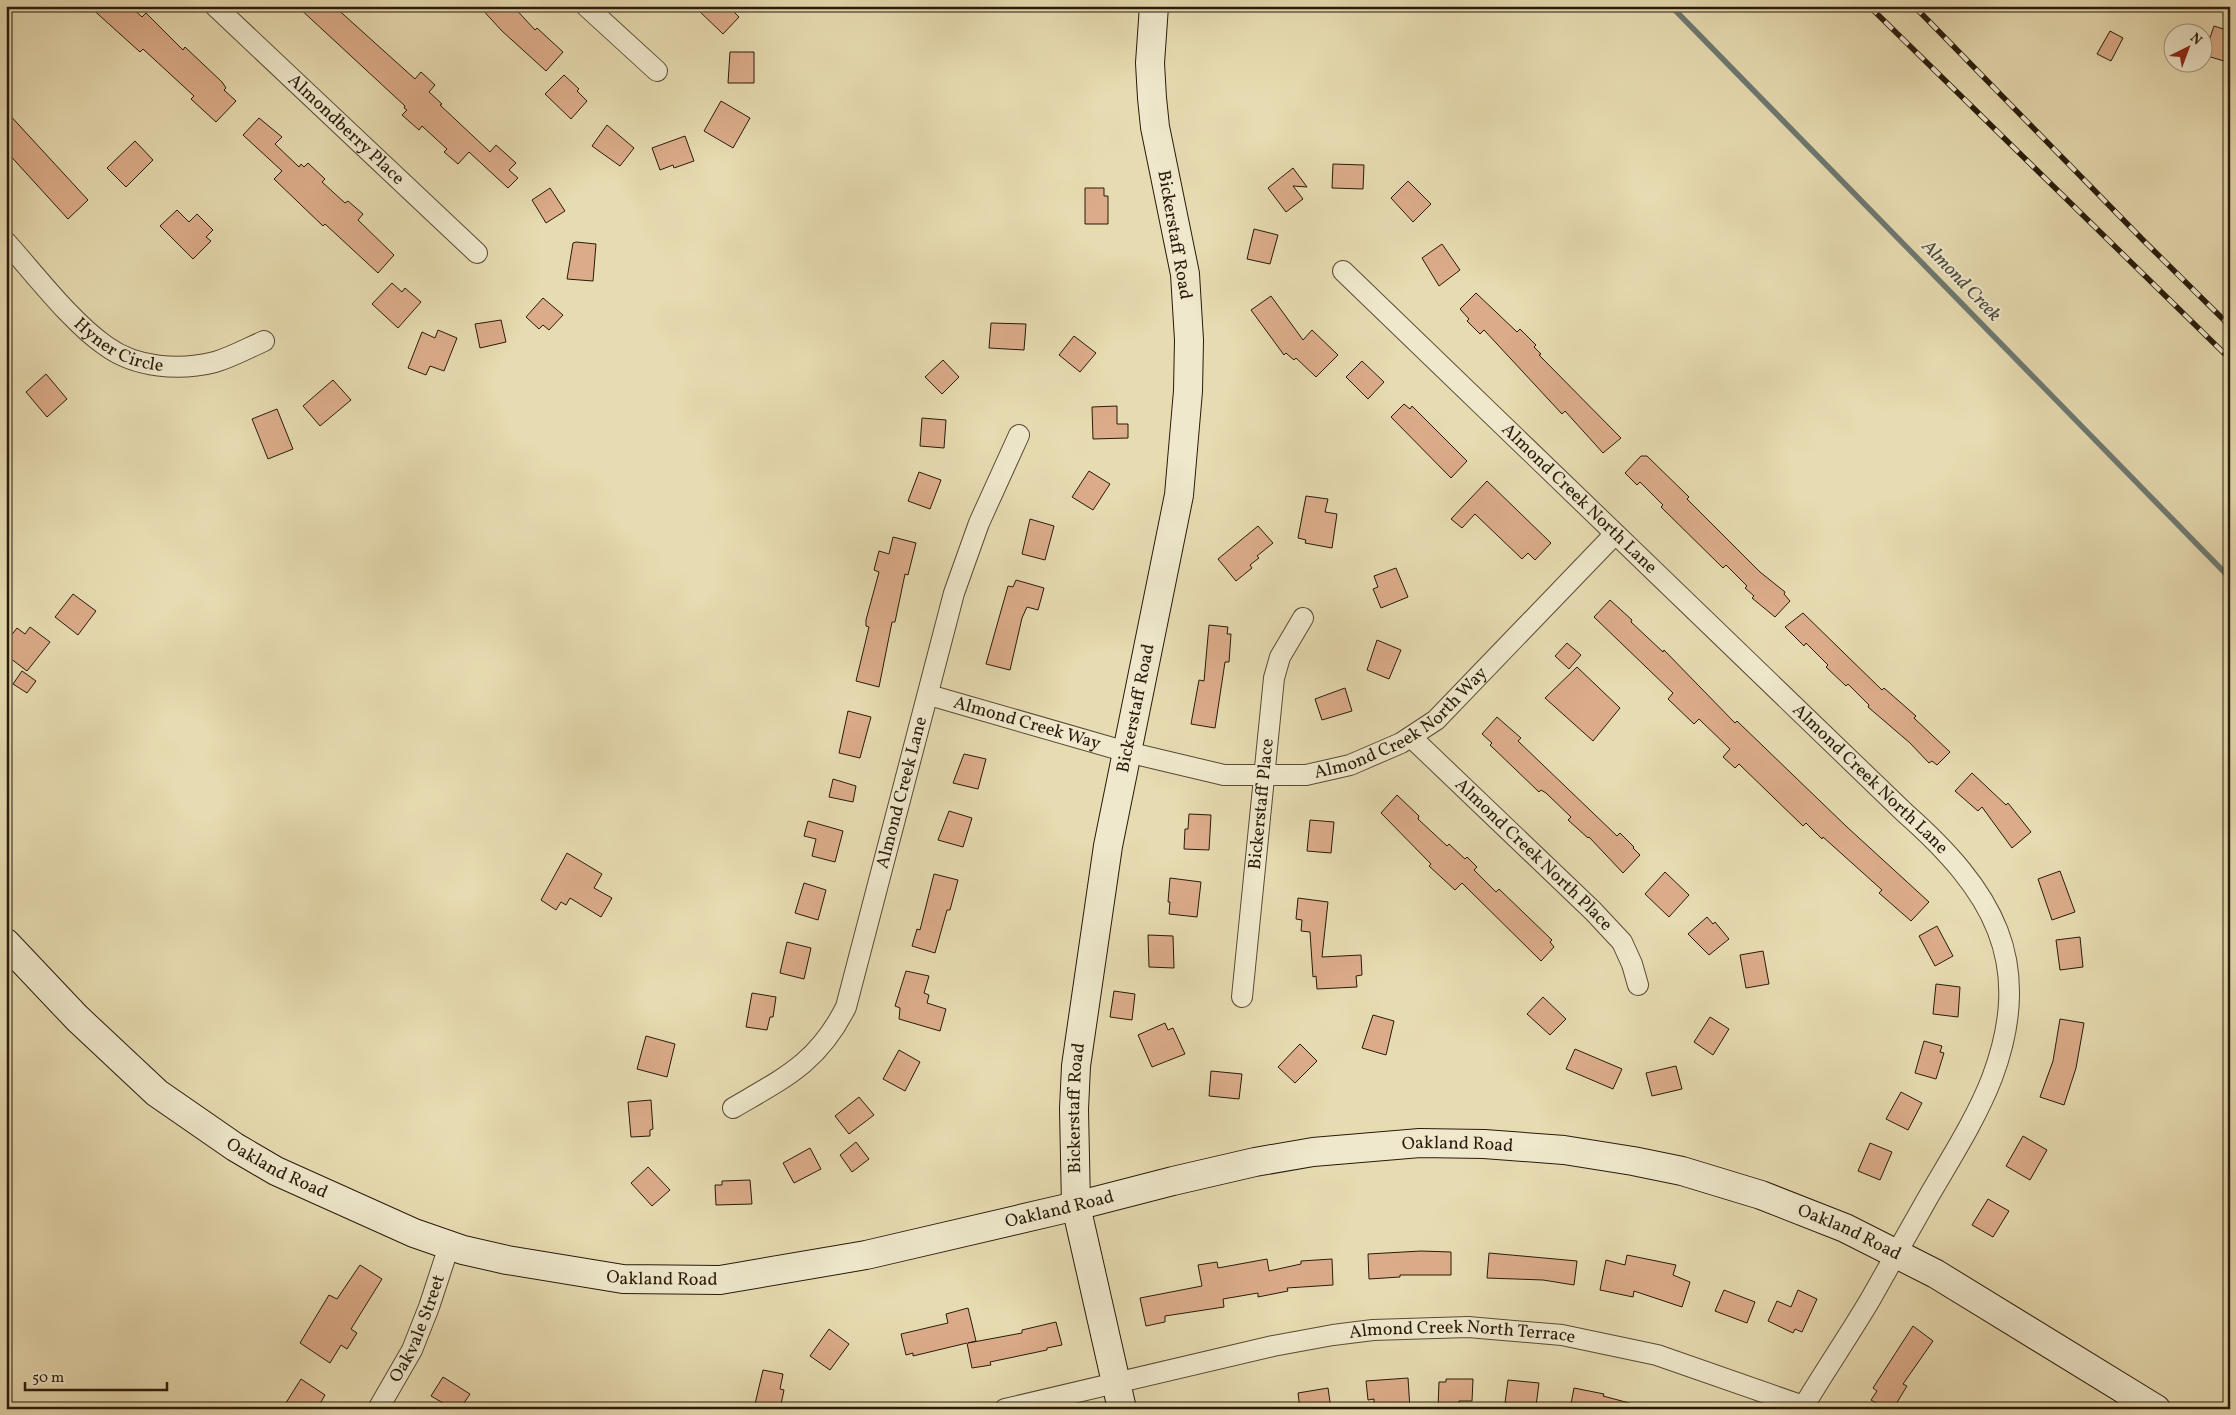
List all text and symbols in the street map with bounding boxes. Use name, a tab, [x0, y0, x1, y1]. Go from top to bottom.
north arrow	[2164, 22, 2214, 72]
text: N	[2186, 29, 2206, 50]
street label: Almondberry Place	[282, 68, 410, 191]
street label: Bickerstaff Road	[1150, 168, 1198, 302]
water label: Almond Creek	[1915, 234, 2007, 328]
street label: Hyner Circle	[68, 312, 165, 379]
street label: Almond Creek North Lane	[1496, 418, 1662, 580]
street label: Bickerstaff Road	[1111, 642, 1161, 775]
street label: Almond Creek North Way	[1312, 661, 1493, 785]
street label: Almond Creek Way	[950, 690, 1104, 756]
street label: Almond Creek North Lane	[1787, 698, 1954, 860]
street label: Almond Creek Lane	[870, 714, 934, 871]
street label: Bickerstaff Place	[1242, 737, 1280, 871]
street label: Almond Creek North Place	[1449, 773, 1618, 937]
street label: Bickerstaff Road	[1061, 1041, 1092, 1174]
street label: Oakland Road	[1401, 1130, 1514, 1159]
street label: Oakland Road	[221, 1132, 332, 1205]
street label: Oakland Road	[1002, 1184, 1117, 1235]
street label: Oakland Road	[1794, 1198, 1905, 1267]
street label: Oakland Road	[604, 1264, 718, 1292]
street label: Oakvale Street	[383, 1271, 451, 1387]
street label: Almond Creek North Terrace	[1348, 1314, 1578, 1350]
scale bar	[25, 1360, 168, 1392]
text: 50 m	[32, 1368, 64, 1389]

